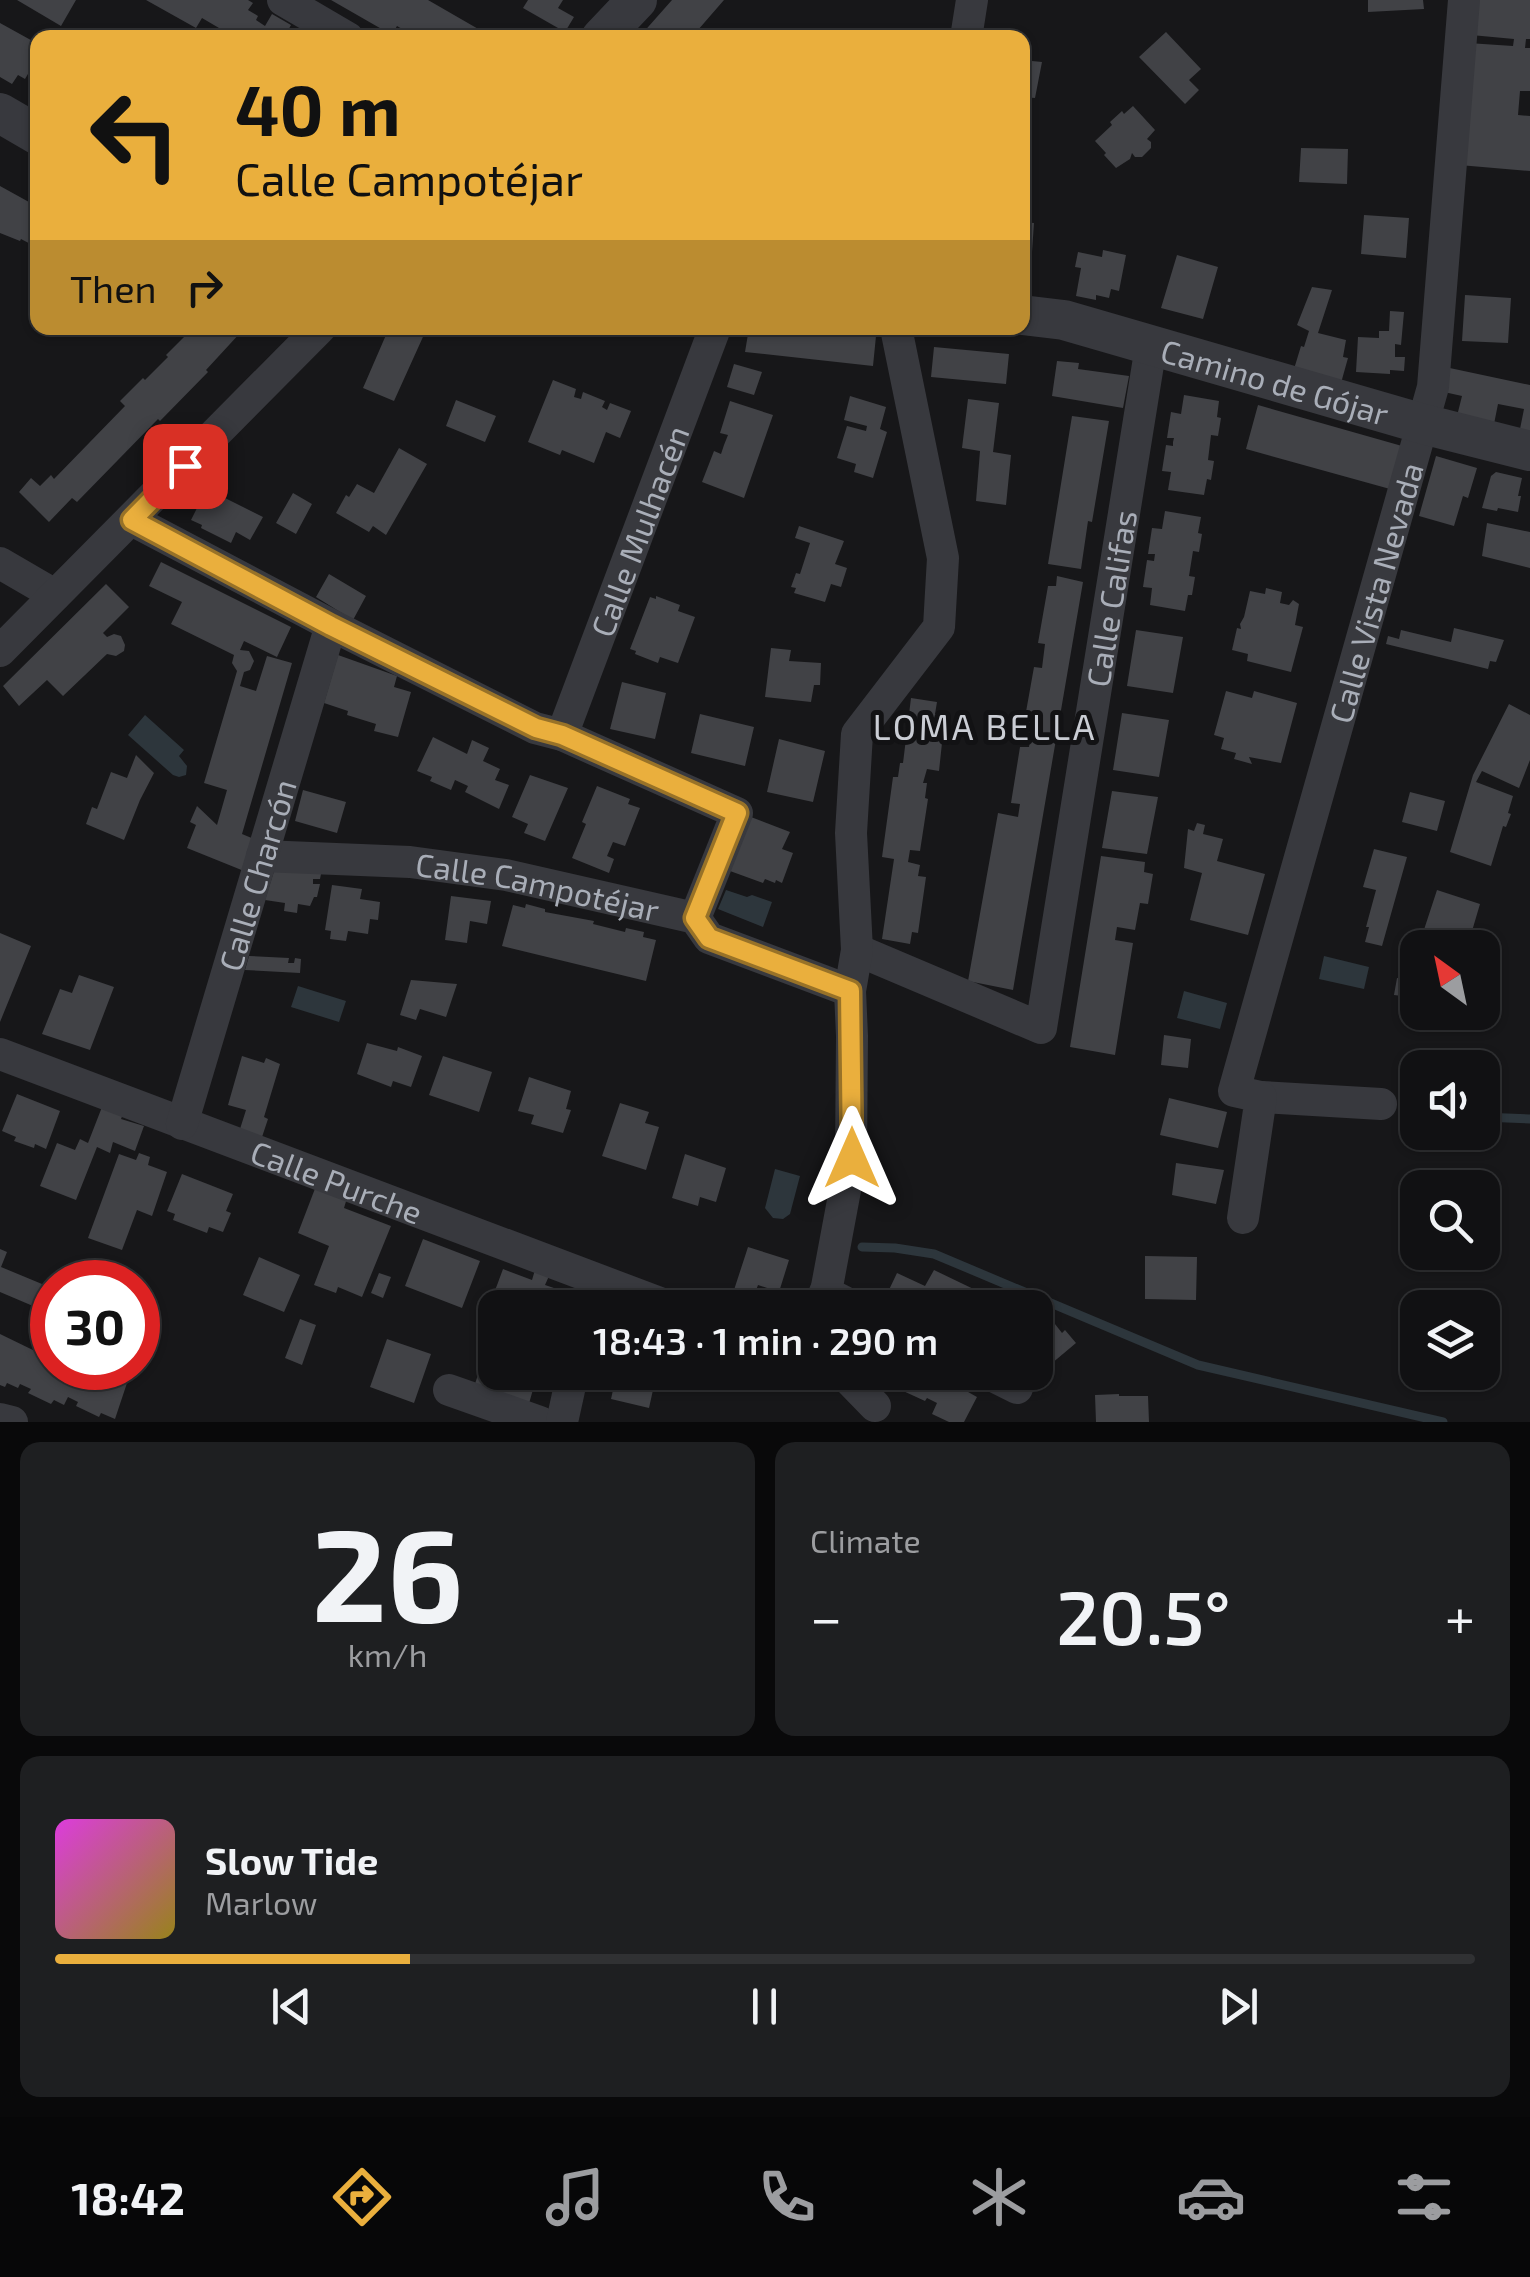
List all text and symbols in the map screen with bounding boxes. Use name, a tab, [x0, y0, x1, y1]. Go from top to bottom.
text: 40 m	[235, 66, 401, 150]
icon: left	[70, 70, 200, 200]
text: Calle Campotéjar	[235, 151, 583, 205]
icon: right	[177, 260, 232, 315]
text: Then	[70, 265, 157, 311]
street label: Camino de Gójar	[1157, 330, 1393, 432]
street label: Calle Mulhacén	[582, 420, 696, 642]
pin	[143, 424, 228, 509]
icon: arrive	[158, 439, 213, 494]
street label: Calle Vista Nevada	[1320, 458, 1430, 727]
street label: Calle Califas	[1077, 507, 1143, 690]
district label: LOMA BELLA	[873, 705, 1097, 747]
street label: Calle Charcón	[210, 774, 303, 975]
street label: Calle Campotéjar	[413, 844, 663, 928]
north arrow	[1400, 930, 1500, 1030]
map controls	[1400, 930, 1500, 1390]
button: sound	[1400, 1050, 1500, 1150]
position arrow	[800, 1106, 904, 1210]
street label: Calle Purche	[246, 1132, 428, 1231]
button: search	[1400, 1170, 1500, 1270]
speed limit sign: 30	[30, 1260, 160, 1390]
button: layers	[1400, 1290, 1500, 1390]
text: 18:43 · 1 min · 290 m	[593, 1317, 938, 1363]
text: 26	[311, 1492, 464, 1648]
text: Climate	[810, 1521, 921, 1559]
text: 20.5°	[1056, 1570, 1231, 1660]
text: −	[810, 1583, 842, 1649]
text: +	[1445, 1583, 1475, 1649]
text: km/h	[348, 1635, 427, 1673]
text: Slow Tide	[205, 1837, 378, 1883]
text: Marlow	[205, 1883, 317, 1921]
icon: previous	[264, 1979, 319, 2034]
icon: pause	[737, 1979, 792, 2034]
icon: next	[1211, 1979, 1266, 2034]
icon: directions	[327, 2162, 397, 2232]
icon: music	[540, 2162, 610, 2232]
icon: phone	[752, 2162, 822, 2232]
icon: climate	[964, 2162, 1034, 2232]
icon: car	[1176, 2162, 1246, 2232]
icon: filters	[1389, 2162, 1459, 2232]
text: 18:42	[71, 2170, 185, 2224]

